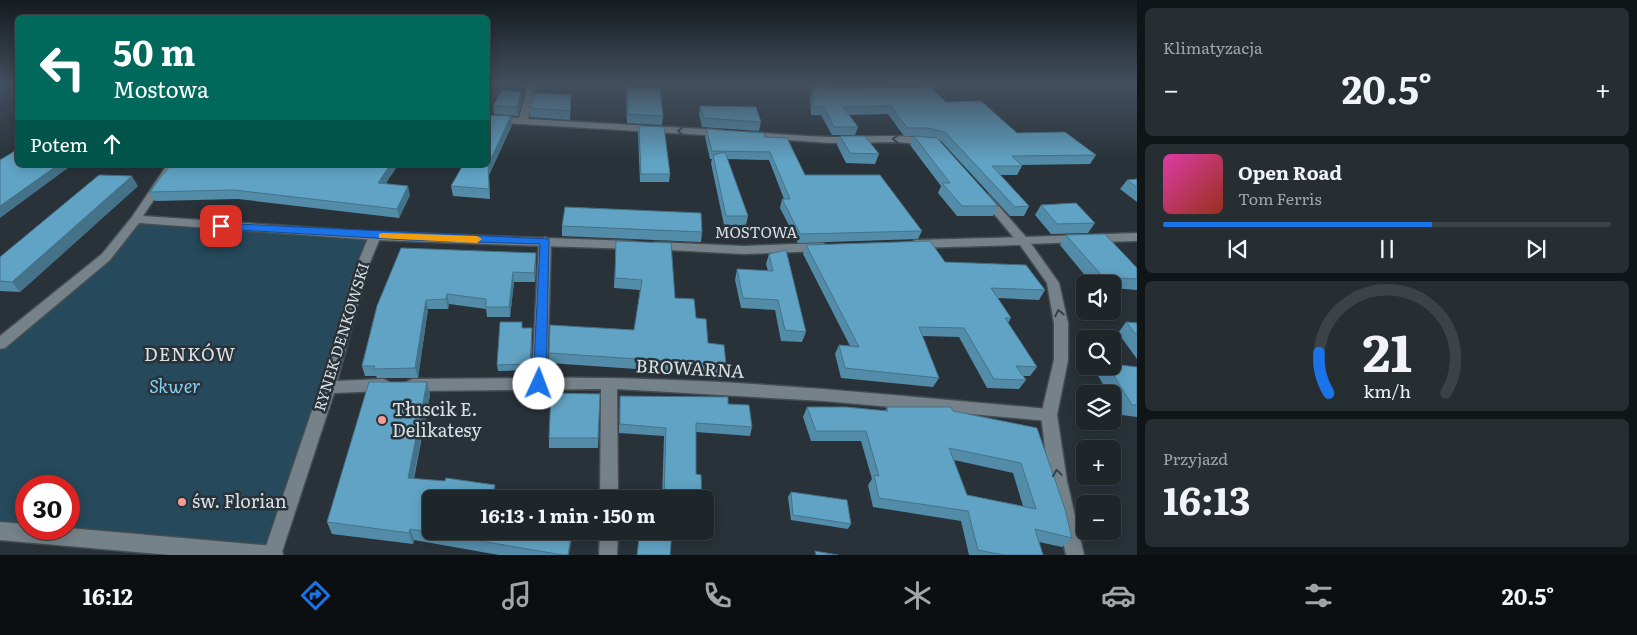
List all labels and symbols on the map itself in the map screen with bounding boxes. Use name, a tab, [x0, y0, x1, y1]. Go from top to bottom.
one-way arrow	[677, 125, 685, 136]
one-way arrow	[891, 134, 899, 144]
pin	[200, 205, 242, 247]
street label: MOSTOWA	[715, 220, 797, 243]
street label: RYNEK DENKOWSKI	[307, 259, 374, 414]
one-way arrow	[1054, 308, 1065, 317]
district label: DENKÓW	[144, 340, 236, 367]
street label: BROWARNA	[635, 351, 745, 384]
position arrow	[512, 357, 564, 409]
park label: Skwer	[149, 372, 201, 399]
place label: Tłuscik E. Delikatesy	[392, 395, 482, 443]
marker: Tłuscik E. Delikatesy	[376, 414, 388, 426]
one-way arrow	[1052, 469, 1063, 477]
speed limit sign: 30	[15, 475, 80, 540]
place label: św. Florian	[192, 487, 287, 514]
marker: św. Florian	[176, 496, 188, 508]

